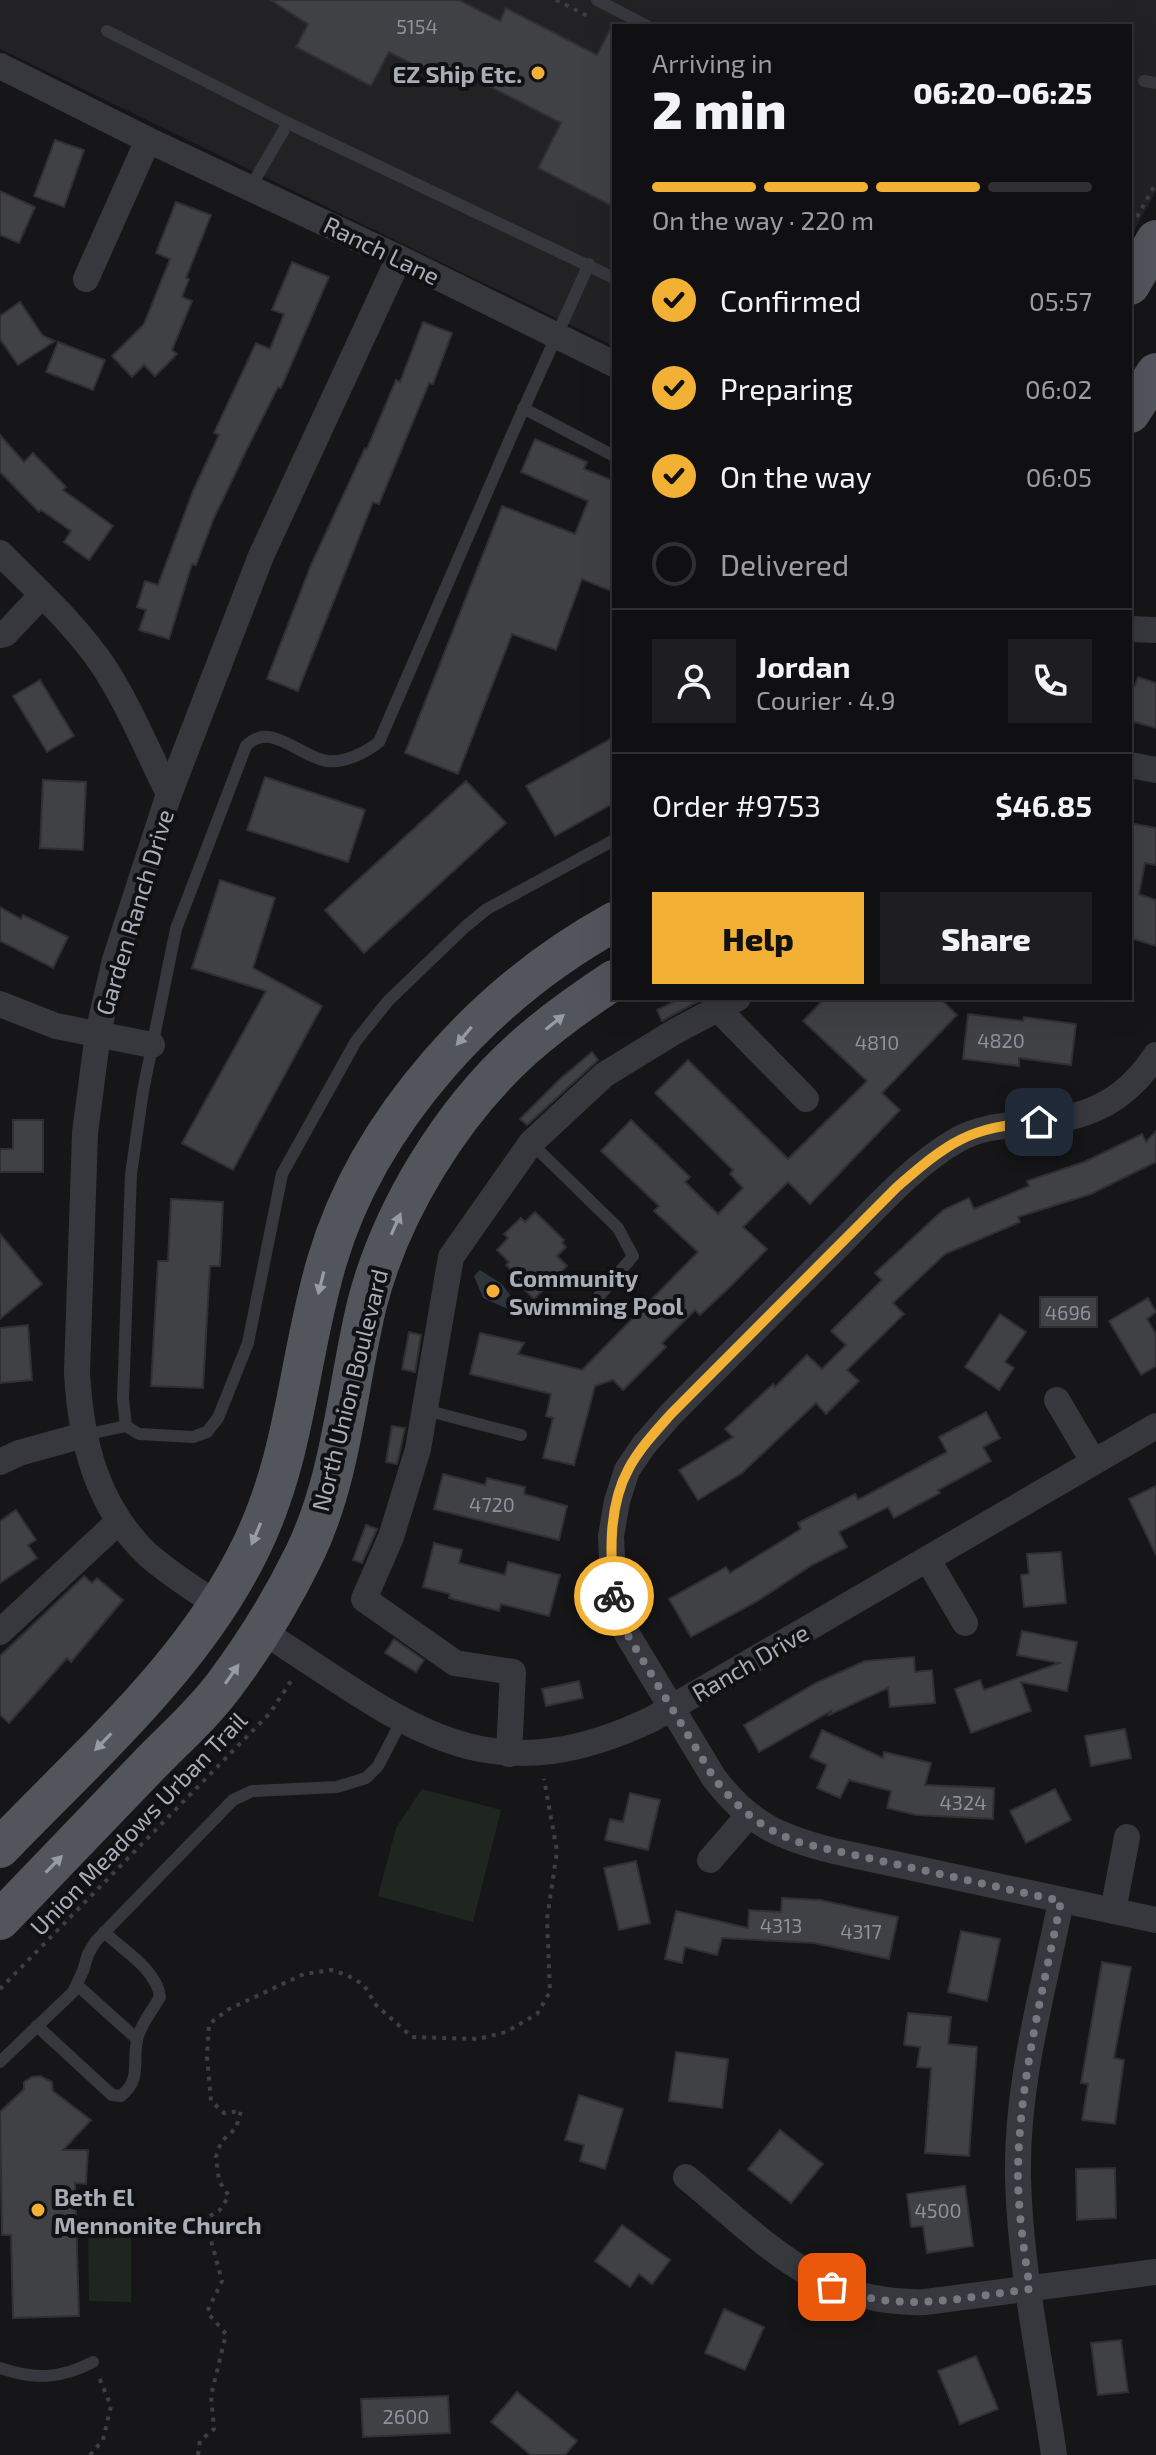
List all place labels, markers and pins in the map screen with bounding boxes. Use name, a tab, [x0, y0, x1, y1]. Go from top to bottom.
place label: EZ Ship Etc.	[392, 59, 522, 88]
marker: EZ Ship Etc.	[529, 64, 547, 82]
pin	[1005, 1088, 1073, 1156]
place label: Community Swimming Pool	[509, 1263, 684, 1320]
marker: Community Swimming Pool	[484, 1282, 502, 1300]
place label: Beth El Mennonite Church	[54, 2182, 262, 2239]
marker: Beth El Mennonite Church	[29, 2201, 47, 2219]
pin	[798, 2253, 866, 2321]

